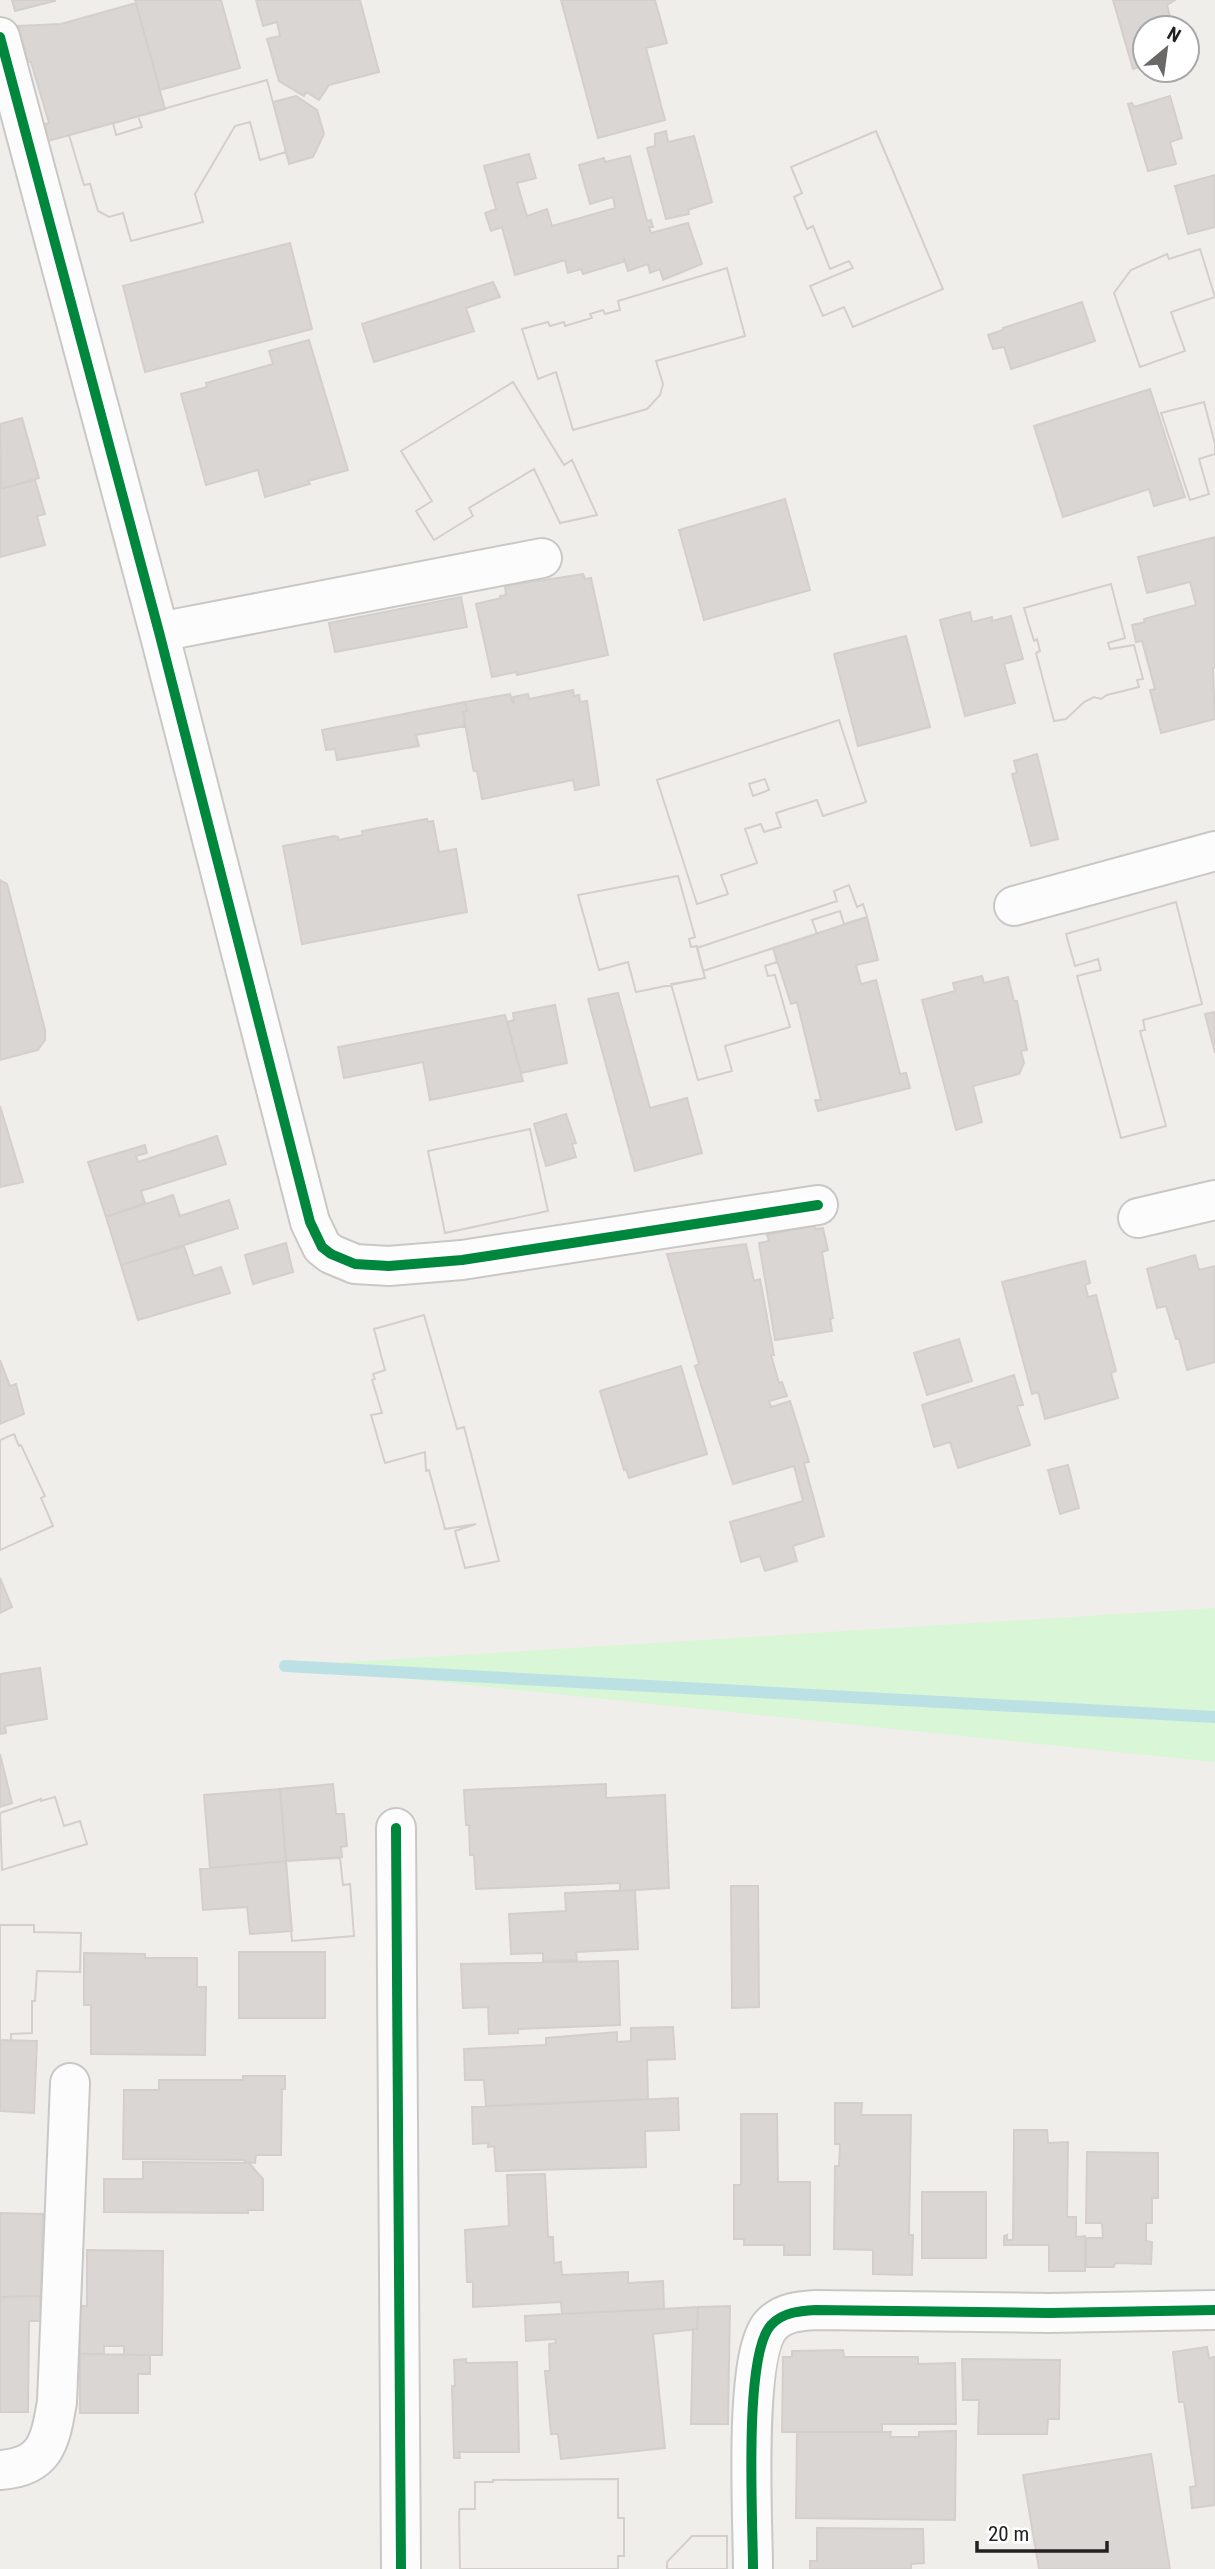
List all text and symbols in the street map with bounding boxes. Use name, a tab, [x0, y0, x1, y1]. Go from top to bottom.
north arrow	[1131, 14, 1201, 84]
text: N	[1163, 22, 1185, 47]
scale bar	[977, 2510, 1106, 2554]
text: 20 m	[988, 2522, 1029, 2546]

